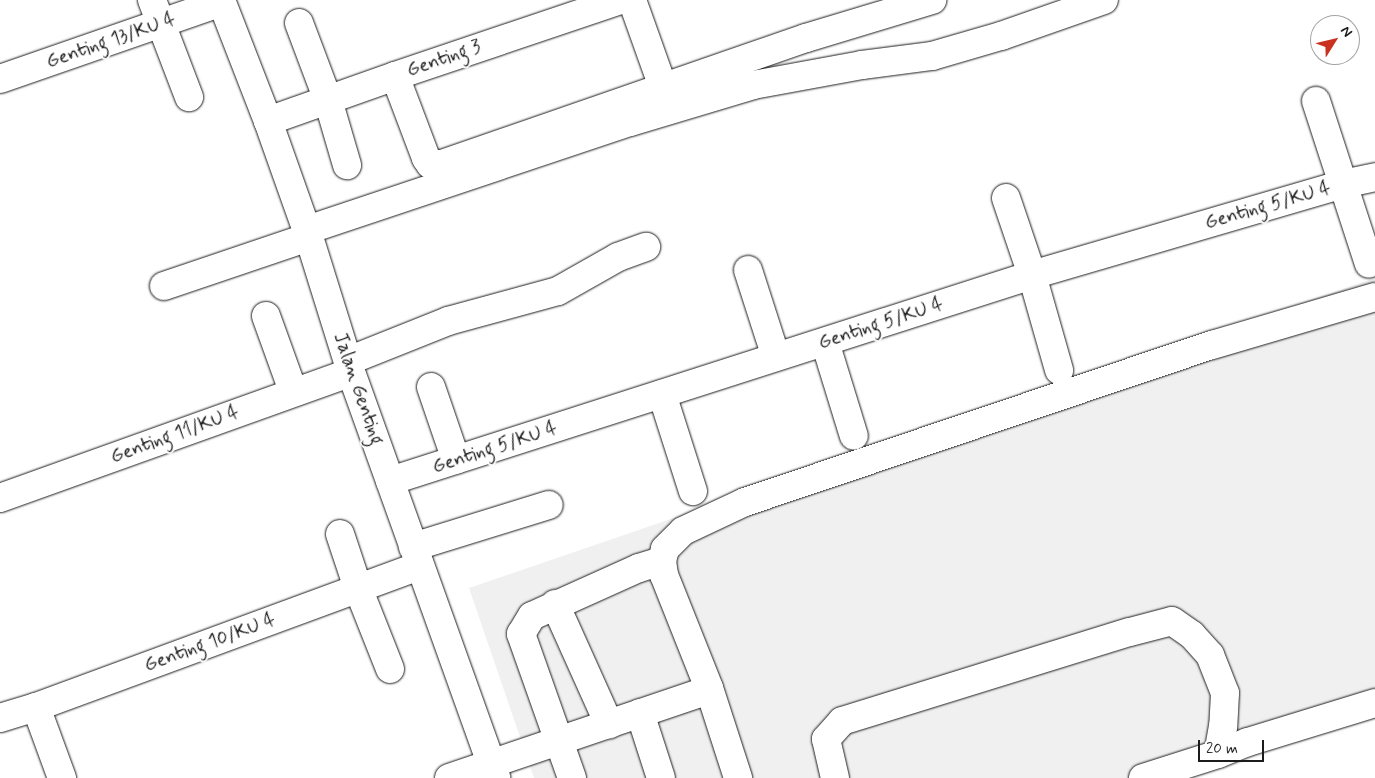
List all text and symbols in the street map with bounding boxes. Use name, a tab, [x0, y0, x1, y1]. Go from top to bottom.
street label: Genting 13/KU 4	[43, 8, 179, 74]
north arrow	[1310, 15, 1360, 65]
text: N	[1336, 23, 1356, 41]
street label: Genting 3	[404, 36, 484, 82]
street label: Genting 5/KU 4	[1202, 177, 1334, 235]
street label: Genting 5/KU 4	[816, 293, 946, 355]
street label: Jalan Genting	[328, 330, 388, 448]
street label: Genting 11/KU 4	[108, 401, 242, 469]
street label: Genting 5/KU 4	[430, 417, 560, 479]
street label: Genting 10/KU 4	[141, 609, 279, 677]
scale bar	[1200, 730, 1266, 762]
text: 20 m	[1206, 739, 1238, 759]

